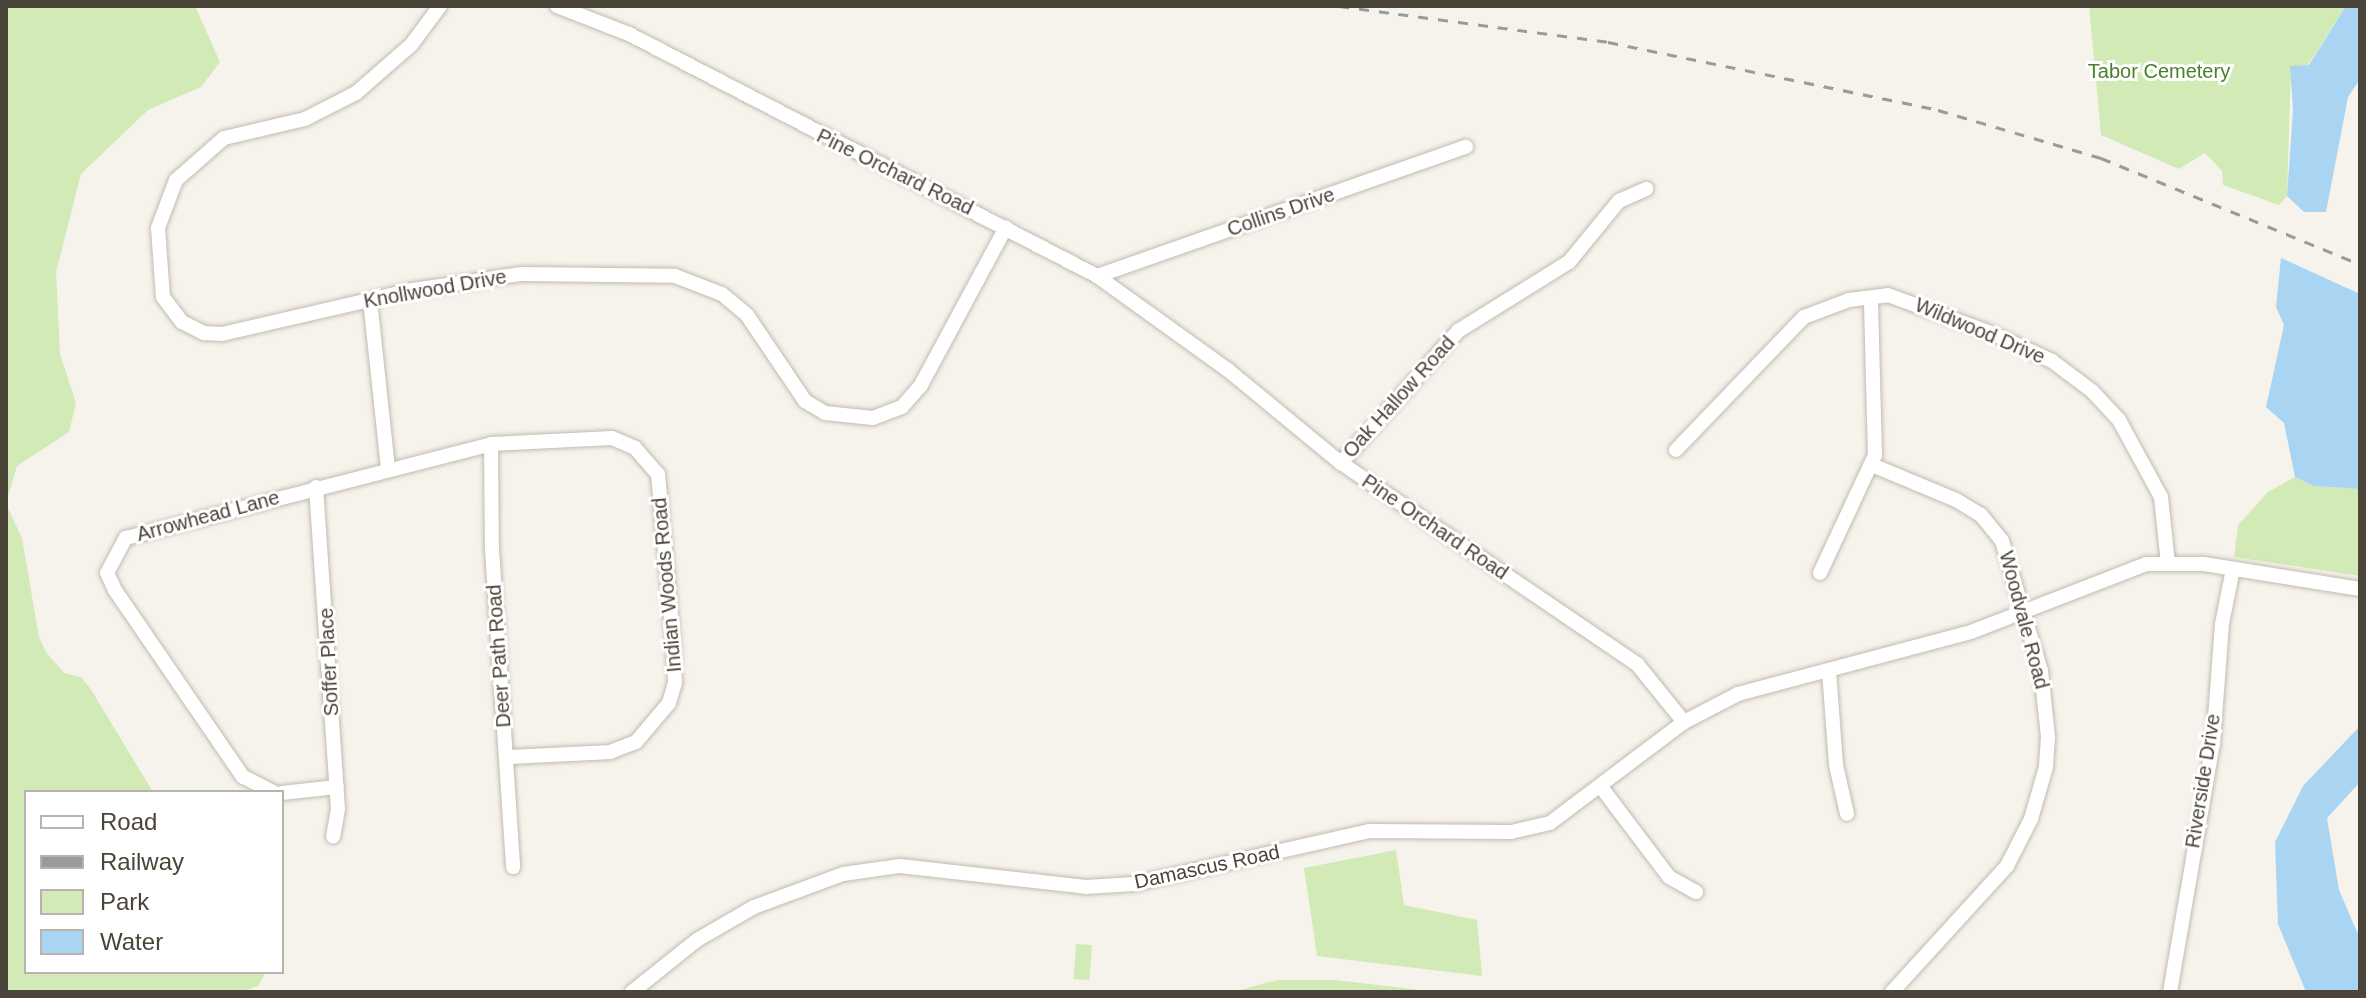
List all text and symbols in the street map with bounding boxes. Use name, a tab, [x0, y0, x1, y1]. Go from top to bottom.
park label: Tabor Cemetery	[2088, 59, 2230, 83]
street label: Pine Orchard Road	[813, 124, 977, 220]
street label: Collins Drive	[1224, 182, 1338, 242]
street label: Knollwood Drive	[362, 265, 508, 313]
street label: Wildwood Drive	[1911, 293, 2049, 369]
street label: Oak Hallow Road	[1338, 331, 1460, 463]
street label: Pine Orchard Road	[1357, 469, 1513, 585]
street label: Arrowhead Lane	[134, 485, 282, 547]
street label: Indian Woods Road	[647, 497, 687, 673]
street label: Woodvale Road	[1994, 548, 2054, 692]
street label: Deer Path Road	[482, 584, 516, 728]
street label: Soffer Place	[314, 607, 344, 717]
street label: Riverside Drive	[2181, 712, 2225, 850]
legend	[24, 790, 284, 974]
text: Road	[100, 808, 157, 835]
street label: Damascus Road	[1132, 840, 1282, 894]
text: Railway	[100, 848, 184, 875]
text: Park	[100, 888, 149, 915]
text: Water	[100, 928, 163, 955]

